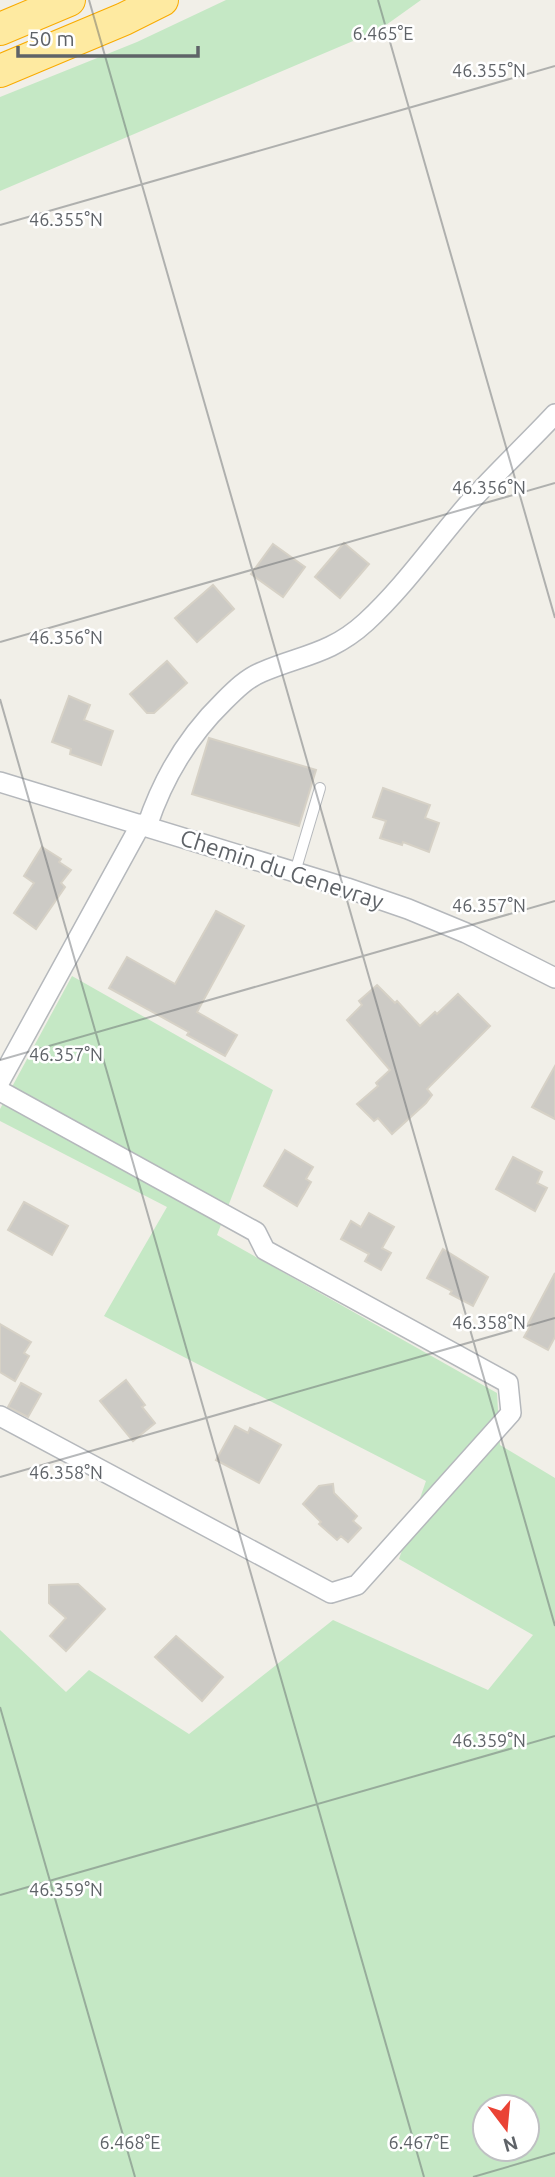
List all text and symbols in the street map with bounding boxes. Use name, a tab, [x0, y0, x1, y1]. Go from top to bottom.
scale bar	[18, 14, 198, 58]
text: 6.465°E	[353, 23, 413, 43]
text: 50 m	[28, 26, 75, 50]
text: 46.355°N	[452, 60, 526, 80]
text: 46.355°N	[29, 209, 103, 229]
text: 46.356°N	[452, 477, 526, 497]
text: 46.356°N	[29, 627, 103, 647]
street label: Chemin du Genevray	[177, 824, 387, 914]
text: 46.357°N	[452, 895, 526, 915]
text: 46.357°N	[29, 1044, 103, 1064]
text: 46.358°N	[452, 1312, 526, 1332]
text: 46.358°N	[29, 1462, 103, 1482]
text: 46.359°N	[452, 1730, 526, 1750]
text: 46.359°N	[29, 1879, 103, 1899]
north arrow	[471, 2093, 541, 2163]
text: 6.468°E	[100, 2132, 160, 2152]
text: 6.467°E	[389, 2132, 449, 2152]
text: N	[501, 2132, 521, 2157]

